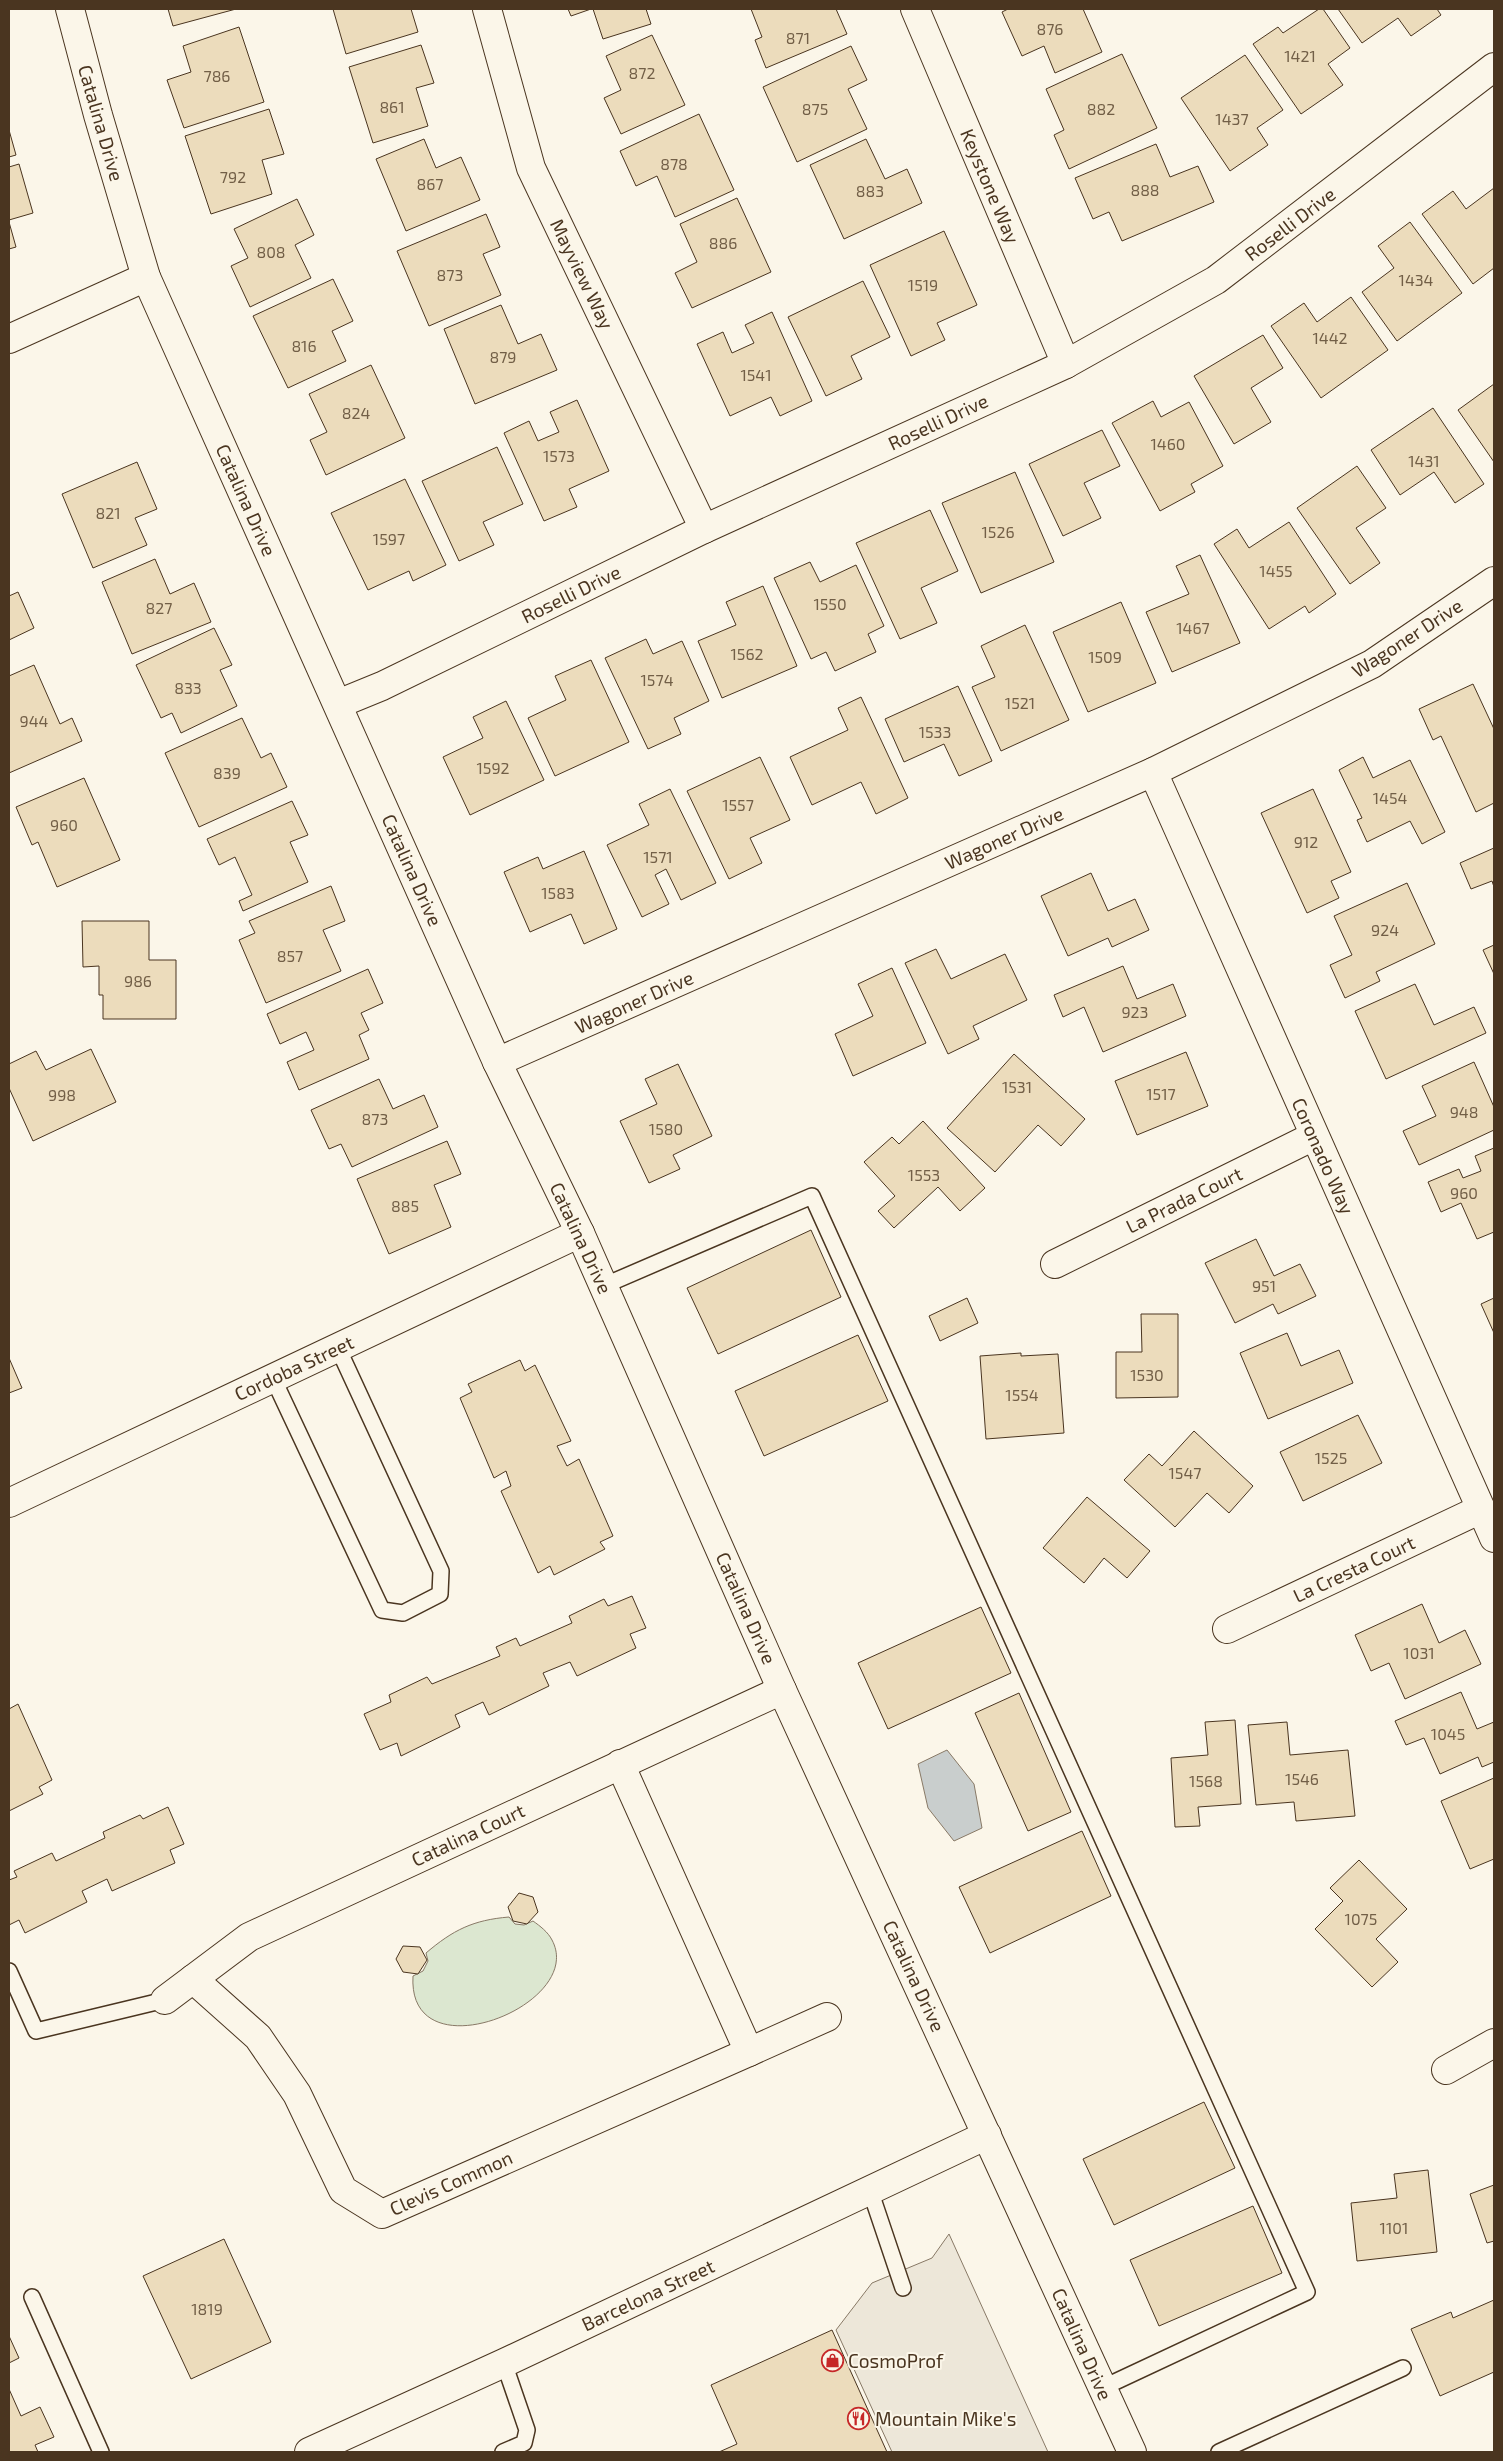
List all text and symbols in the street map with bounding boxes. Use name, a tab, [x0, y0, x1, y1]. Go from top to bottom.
house number: 876	[1036, 19, 1064, 38]
house number: 871	[786, 28, 810, 47]
house number: 1421	[1284, 46, 1316, 65]
street label: Catalina Drive	[74, 62, 129, 184]
house number: 872	[629, 63, 655, 82]
house number: 786	[203, 66, 231, 85]
house number: 861	[379, 97, 405, 116]
house number: 875	[802, 99, 828, 118]
house number: 882	[1087, 99, 1115, 118]
house number: 1437	[1215, 109, 1249, 128]
street label: Keystone Way	[956, 125, 1025, 247]
house number: 878	[660, 154, 688, 173]
house number: 792	[220, 167, 246, 186]
house number: 867	[416, 174, 444, 193]
house number: 888	[1130, 180, 1160, 199]
house number: 883	[856, 181, 884, 200]
street label: Roselli Drive	[1240, 182, 1340, 265]
street label: Mayview Way	[546, 215, 619, 333]
house number: 886	[709, 233, 737, 252]
house number: 808	[256, 242, 286, 261]
house number: 873	[437, 265, 463, 284]
house number: 1434	[1399, 270, 1434, 289]
house number: 1519	[908, 275, 938, 294]
house number: 1442	[1312, 328, 1348, 347]
house number: 816	[291, 336, 317, 355]
house number: 879	[489, 347, 517, 366]
house number: 1541	[740, 365, 772, 384]
street label: Roselli Drive	[884, 388, 991, 455]
house number: 824	[342, 403, 370, 422]
house number: 1460	[1150, 434, 1186, 453]
street label: Catalina Drive	[212, 440, 281, 559]
house number: 1573	[543, 446, 575, 465]
house number: 1431	[1408, 451, 1440, 470]
house number: 821	[95, 503, 121, 522]
house number: 1526	[981, 522, 1015, 541]
house number: 1597	[373, 529, 405, 548]
street label: Roselli Drive	[517, 560, 624, 627]
house number: 1455	[1259, 561, 1293, 580]
street label: Wagoner Drive	[1347, 593, 1466, 682]
house number: 1550	[813, 594, 847, 613]
house number: 827	[146, 598, 172, 617]
house number: 1467	[1176, 618, 1210, 637]
house number: 1562	[730, 644, 764, 663]
house number: 1509	[1088, 647, 1122, 666]
house number: 1574	[641, 670, 674, 689]
house number: 833	[174, 678, 202, 697]
house number: 1521	[1005, 693, 1035, 712]
house number: 944	[20, 711, 49, 730]
house number: 1533	[919, 722, 951, 741]
house number: 1592	[476, 758, 510, 777]
house number: 839	[213, 763, 241, 782]
house number: 1454	[1373, 788, 1407, 807]
house number: 1557	[722, 795, 754, 814]
street label: Wagoner Drive	[941, 801, 1067, 874]
street label: Catalina Drive	[378, 810, 447, 929]
house number: 960	[50, 815, 78, 834]
house number: 912	[1294, 832, 1318, 851]
house number: 1571	[643, 847, 673, 866]
house number: 1583	[541, 883, 575, 902]
house number: 924	[1371, 920, 1399, 939]
house number: 857	[277, 946, 303, 965]
street label: Wagoner Drive	[571, 965, 697, 1038]
house number: 986	[124, 971, 152, 990]
house number: 923	[1121, 1002, 1149, 1021]
house number: 1531	[1002, 1077, 1032, 1096]
house number: 1517	[1146, 1084, 1176, 1103]
house number: 998	[48, 1085, 76, 1104]
street label: Coronado Way	[1287, 1094, 1359, 1218]
house number: 948	[1450, 1102, 1478, 1121]
house number: 873	[362, 1109, 388, 1128]
house number: 1580	[649, 1119, 683, 1138]
street label: La Prada Court	[1122, 1161, 1246, 1238]
house number: 1553	[908, 1165, 940, 1184]
street label: Catalina Drive	[546, 1179, 617, 1297]
house number: 960	[1450, 1183, 1478, 1202]
house number: 885	[391, 1196, 419, 1215]
house number: 951	[1252, 1276, 1276, 1295]
street label: Cordoba Street	[230, 1330, 357, 1405]
house number: 1530	[1130, 1365, 1164, 1384]
house number: 1554	[1005, 1385, 1039, 1404]
house number: 1525	[1315, 1448, 1347, 1467]
house number: 1547	[1169, 1463, 1201, 1482]
street label: La Cresta Court	[1289, 1530, 1418, 1607]
street label: Catalina Drive	[712, 1548, 781, 1667]
house number: 1031	[1403, 1643, 1435, 1662]
house number: 1045	[1431, 1724, 1465, 1743]
house number: 1546	[1285, 1769, 1319, 1788]
house number: 1568	[1189, 1771, 1223, 1790]
street label: Catalina Court	[408, 1798, 528, 1871]
house number: 1075	[1345, 1909, 1377, 1928]
street label: Catalina Drive	[879, 1917, 950, 2035]
street label: Clevis Common	[386, 2145, 516, 2220]
house number: 1101	[1380, 2218, 1408, 2237]
street label: Barcelona Street	[578, 2254, 718, 2335]
street label: Catalina Drive	[1048, 2284, 1117, 2403]
house number: 1819	[191, 2299, 223, 2318]
shop icon: CosmoProf	[820, 2349, 844, 2373]
place label: CosmoProf	[848, 2349, 944, 2372]
restaurant icon: Mountain Mike's	[847, 2407, 871, 2431]
place label: Mountain Mike's	[875, 2407, 1016, 2430]

